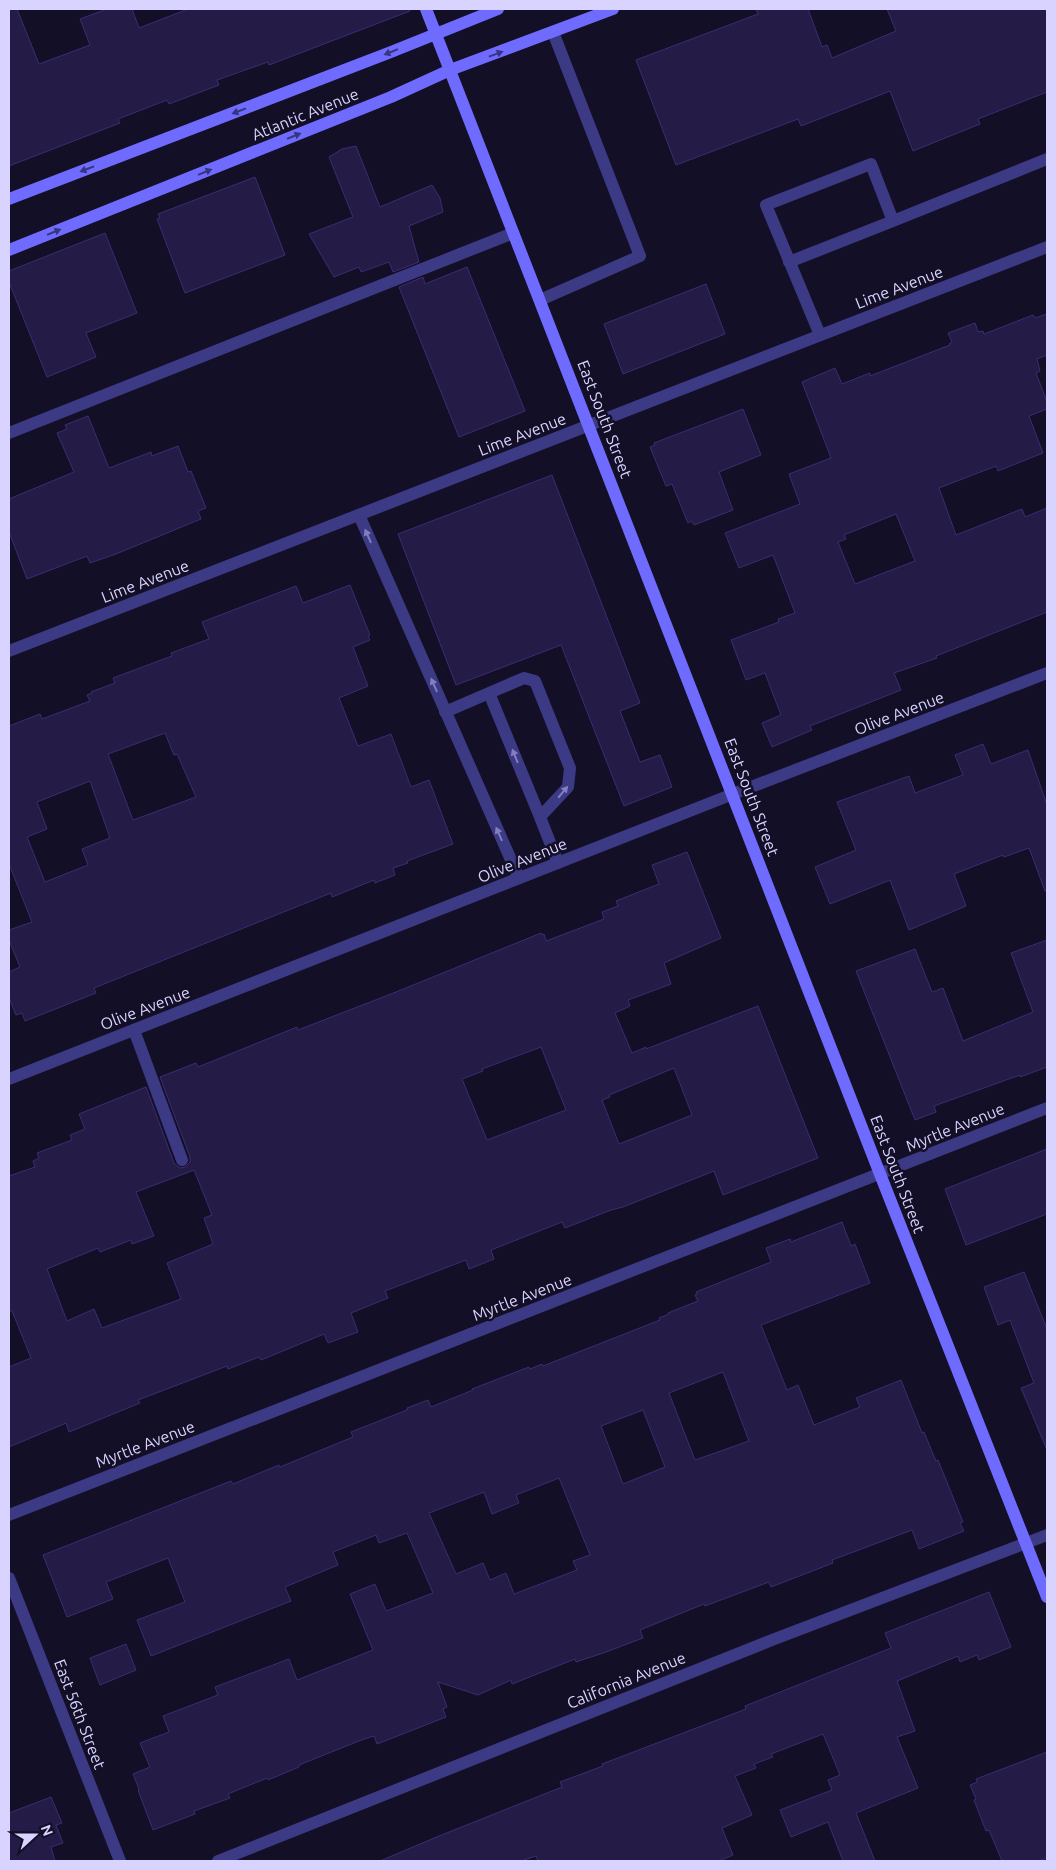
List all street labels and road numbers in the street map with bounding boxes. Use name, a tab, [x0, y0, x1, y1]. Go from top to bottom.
street label: Atlantic Avenue	[249, 84, 361, 144]
street label: Lime Avenue	[853, 262, 945, 312]
street label: East South Street	[574, 358, 636, 481]
street label: Lime Avenue	[476, 409, 568, 459]
street label: Lime Avenue	[99, 556, 191, 606]
street label: Olive Avenue	[852, 688, 946, 738]
street label: East South Street	[721, 736, 783, 859]
street label: Olive Avenue	[475, 834, 569, 886]
street label: Olive Avenue	[98, 983, 192, 1033]
street label: Myrtle Avenue	[903, 1099, 1007, 1155]
street label: East South Street	[867, 1113, 929, 1236]
street label: Myrtle Avenue	[470, 1270, 574, 1324]
street label: Myrtle Avenue	[93, 1417, 197, 1471]
street label: California Avenue	[564, 1648, 688, 1712]
street label: East 56th Street	[51, 1657, 109, 1772]

